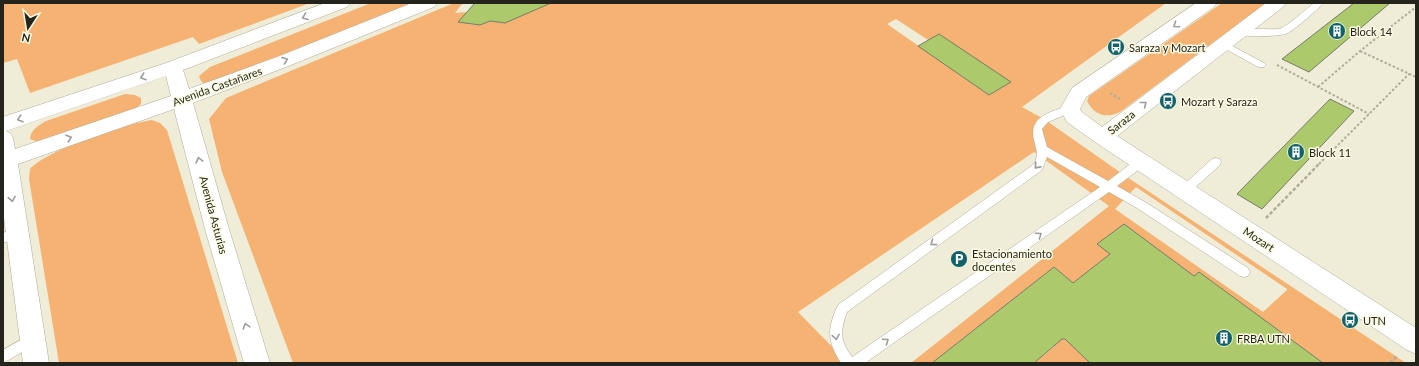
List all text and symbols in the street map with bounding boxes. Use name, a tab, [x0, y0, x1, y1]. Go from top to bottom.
north arrow	[8, 8, 48, 48]
one-way arrow	[301, 12, 308, 20]
one-way arrow	[1174, 20, 1181, 27]
building icon: Block 14	[1327, 21, 1347, 41]
place label: Block 14	[1350, 25, 1393, 38]
text: N	[20, 31, 31, 46]
bus stop icon: Saraza y Mozart	[1106, 37, 1126, 57]
place label: Saraza y Mozart	[1129, 41, 1206, 54]
one-way arrow	[281, 57, 288, 65]
street label: Avenida Castañares	[170, 64, 264, 108]
one-way arrow	[140, 72, 147, 81]
bus stop icon: Mozart y Saraza	[1158, 91, 1178, 111]
place label: Mozart y Saraza	[1181, 95, 1258, 108]
one-way arrow	[1139, 102, 1146, 109]
street label: Saraza	[1105, 107, 1137, 137]
one-way arrow	[17, 114, 24, 123]
one-way arrow	[66, 134, 73, 143]
building icon: Block 11	[1286, 142, 1306, 162]
place label: Block 11	[1309, 146, 1351, 159]
one-way arrow	[195, 157, 203, 163]
one-way arrow	[1035, 161, 1042, 169]
street label: Avenida Asturias	[197, 175, 231, 256]
one-way arrow	[8, 196, 16, 202]
street label: Mozart	[1241, 224, 1277, 254]
one-way arrow	[1035, 232, 1042, 240]
one-way arrow	[930, 238, 937, 246]
place label: Estacionamiento docentes	[972, 247, 1052, 273]
parking icon: Estacionamiento docentes	[949, 249, 969, 269]
bus stop icon: UTN	[1340, 310, 1360, 330]
place label: UTN	[1363, 314, 1386, 327]
one-way arrow	[242, 322, 250, 329]
building icon: FRBA UTN	[1214, 328, 1234, 348]
place label: FRBA UTN	[1237, 332, 1290, 345]
one-way arrow	[831, 334, 840, 340]
one-way arrow	[882, 338, 889, 346]

